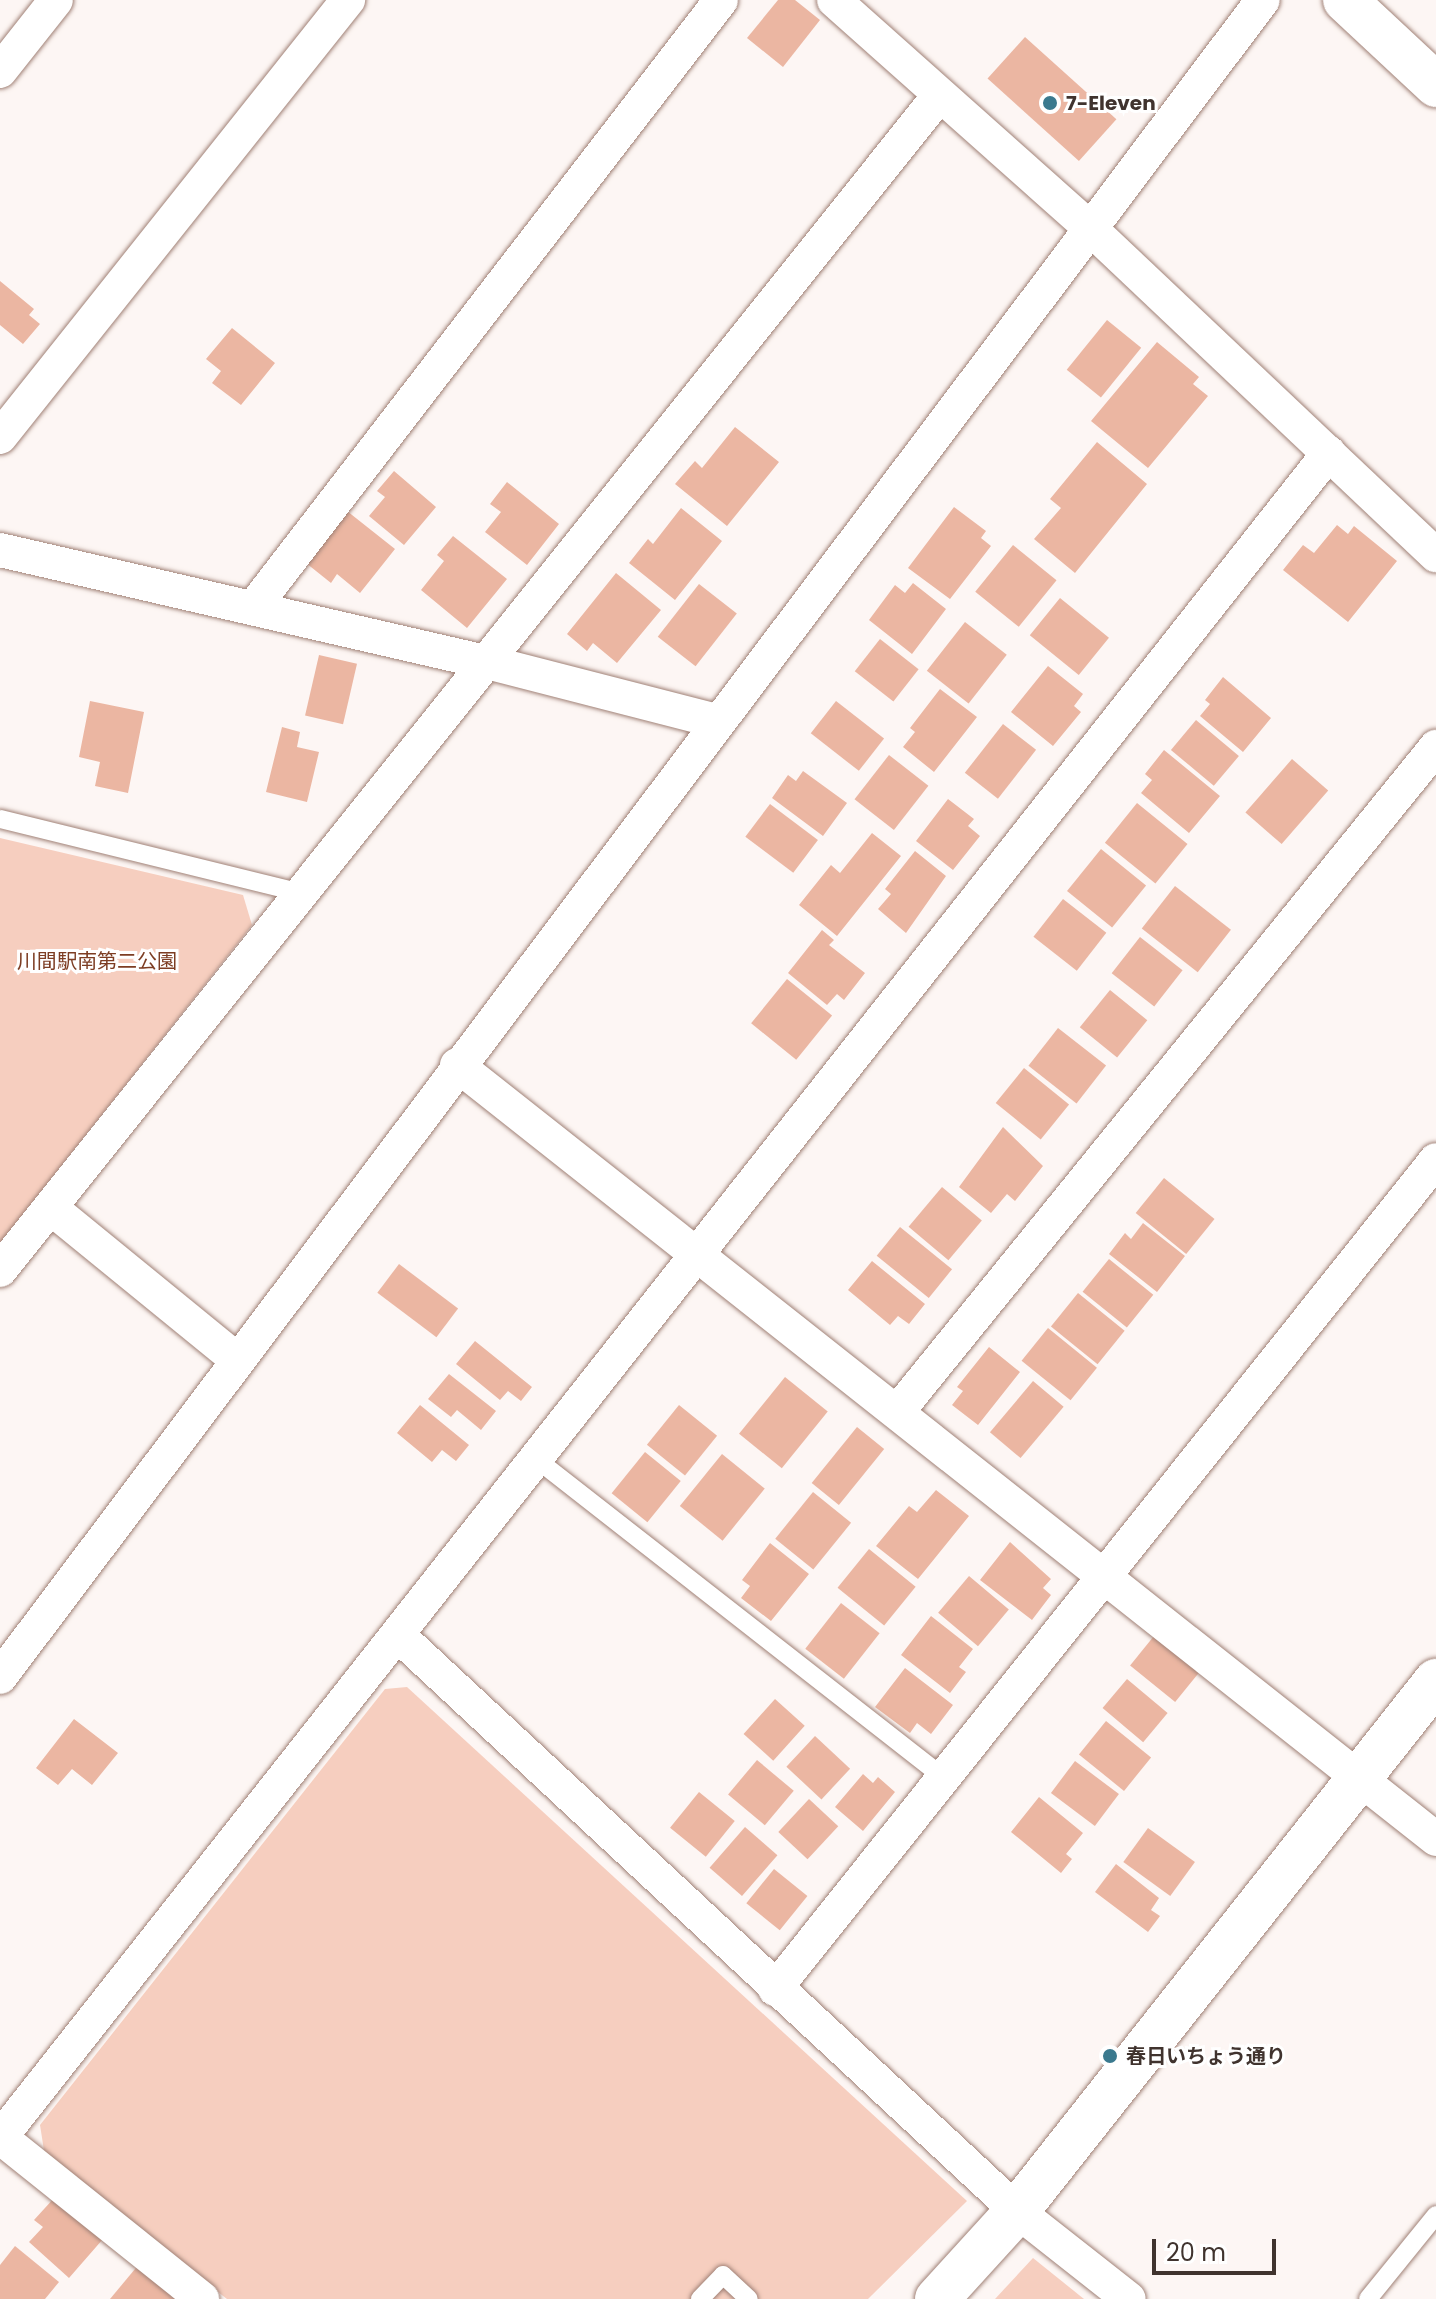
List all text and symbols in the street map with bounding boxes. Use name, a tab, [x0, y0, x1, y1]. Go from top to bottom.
place label: 7-Eleven	[1066, 91, 1156, 115]
marker: 7-Eleven	[1041, 94, 1059, 112]
park label: 川間駅南第二公園	[17, 949, 177, 973]
place label: 春日いちょう通り	[1126, 2044, 1286, 2068]
marker: 春日いちょう通り	[1101, 2047, 1119, 2065]
scale bar	[1156, 2223, 1280, 2273]
text: 20 m	[1166, 2236, 1226, 2269]

